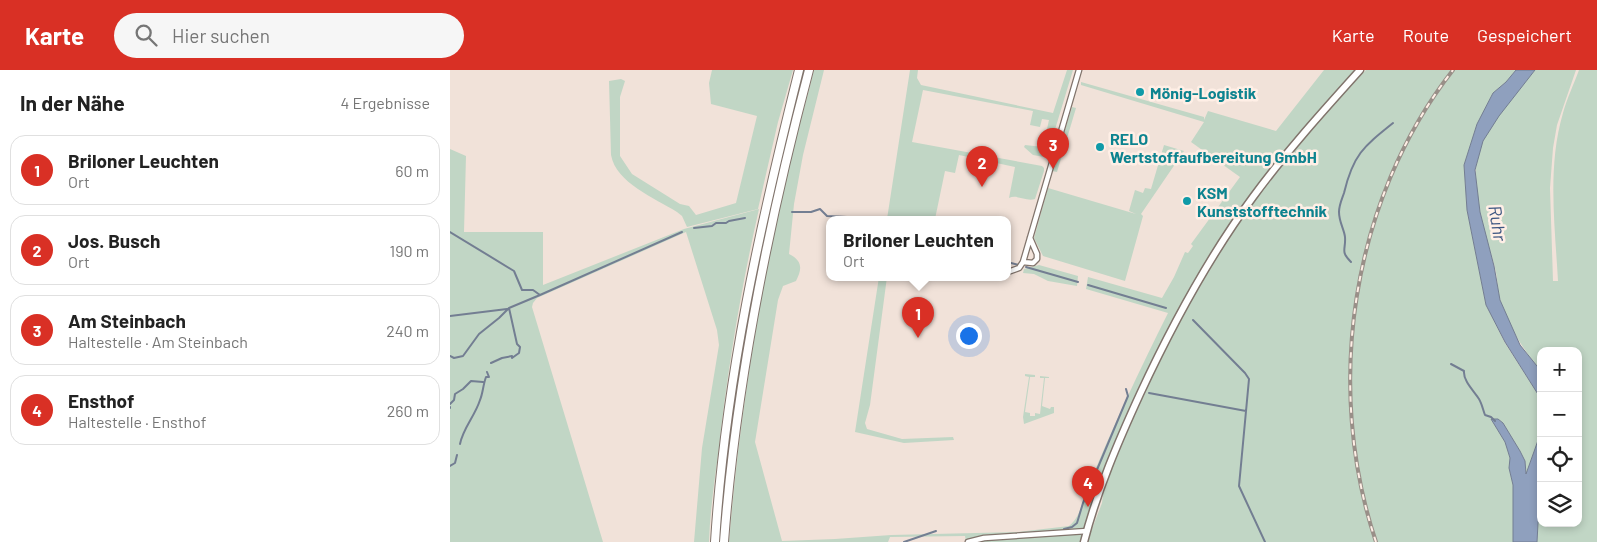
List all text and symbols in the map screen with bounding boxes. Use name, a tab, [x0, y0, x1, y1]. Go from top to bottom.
search box	[114, 13, 464, 58]
text: Karte	[25, 21, 84, 50]
icon: search	[132, 21, 160, 49]
text: Hier suchen	[172, 24, 270, 47]
text: Karte	[1332, 24, 1375, 46]
text: Route	[1403, 24, 1449, 46]
text: Gespeichert	[1477, 24, 1572, 46]
place label: Mönig-Logistik	[1150, 83, 1257, 102]
marker: Mönig-Logistik	[1134, 86, 1146, 98]
text: In der Nähe	[20, 90, 125, 115]
text: 4 Ergebnisse	[340, 93, 430, 112]
pin: 3	[1037, 128, 1069, 169]
place label: RELO Wertstoffaufbereitung GmbH	[1110, 129, 1317, 166]
marker: RELO Wertstoffaufbereitung GmbH	[1094, 141, 1106, 153]
pin: 2	[966, 146, 998, 187]
text: Briloner Leuchten	[68, 149, 219, 172]
text: 1	[34, 161, 40, 180]
text: 60 m	[395, 161, 429, 180]
text: Ort	[68, 172, 90, 191]
place label: KSM Kunststofftechnik	[1197, 183, 1328, 220]
marker: KSM Kunststofftechnik	[1181, 195, 1193, 207]
water label: Ruhr	[1484, 204, 1512, 243]
popup	[826, 216, 1011, 281]
text: Briloner Leuchten	[843, 228, 994, 251]
text: Jos. Busch	[68, 229, 160, 252]
text: 2	[33, 241, 41, 260]
text: 190 m	[390, 241, 429, 260]
text: Ort	[843, 251, 865, 270]
text: Ort	[68, 252, 90, 271]
pin: 1	[902, 297, 934, 338]
text: Am Steinbach	[68, 309, 186, 332]
text: 3	[33, 321, 41, 340]
text: 240 m	[386, 321, 429, 340]
your location	[956, 323, 982, 349]
text: Haltestelle · Am Steinbach	[68, 332, 248, 351]
map controls	[1537, 347, 1582, 527]
button: +	[1537, 347, 1582, 392]
text: Ensthof	[68, 389, 134, 412]
button: −	[1537, 392, 1582, 437]
text: 4	[32, 401, 42, 420]
text: 260 m	[387, 401, 429, 420]
text: Haltestelle · Ensthof	[68, 412, 206, 431]
button: locate	[1537, 437, 1582, 482]
pin: 4	[1072, 466, 1104, 507]
button: layers	[1537, 482, 1582, 527]

